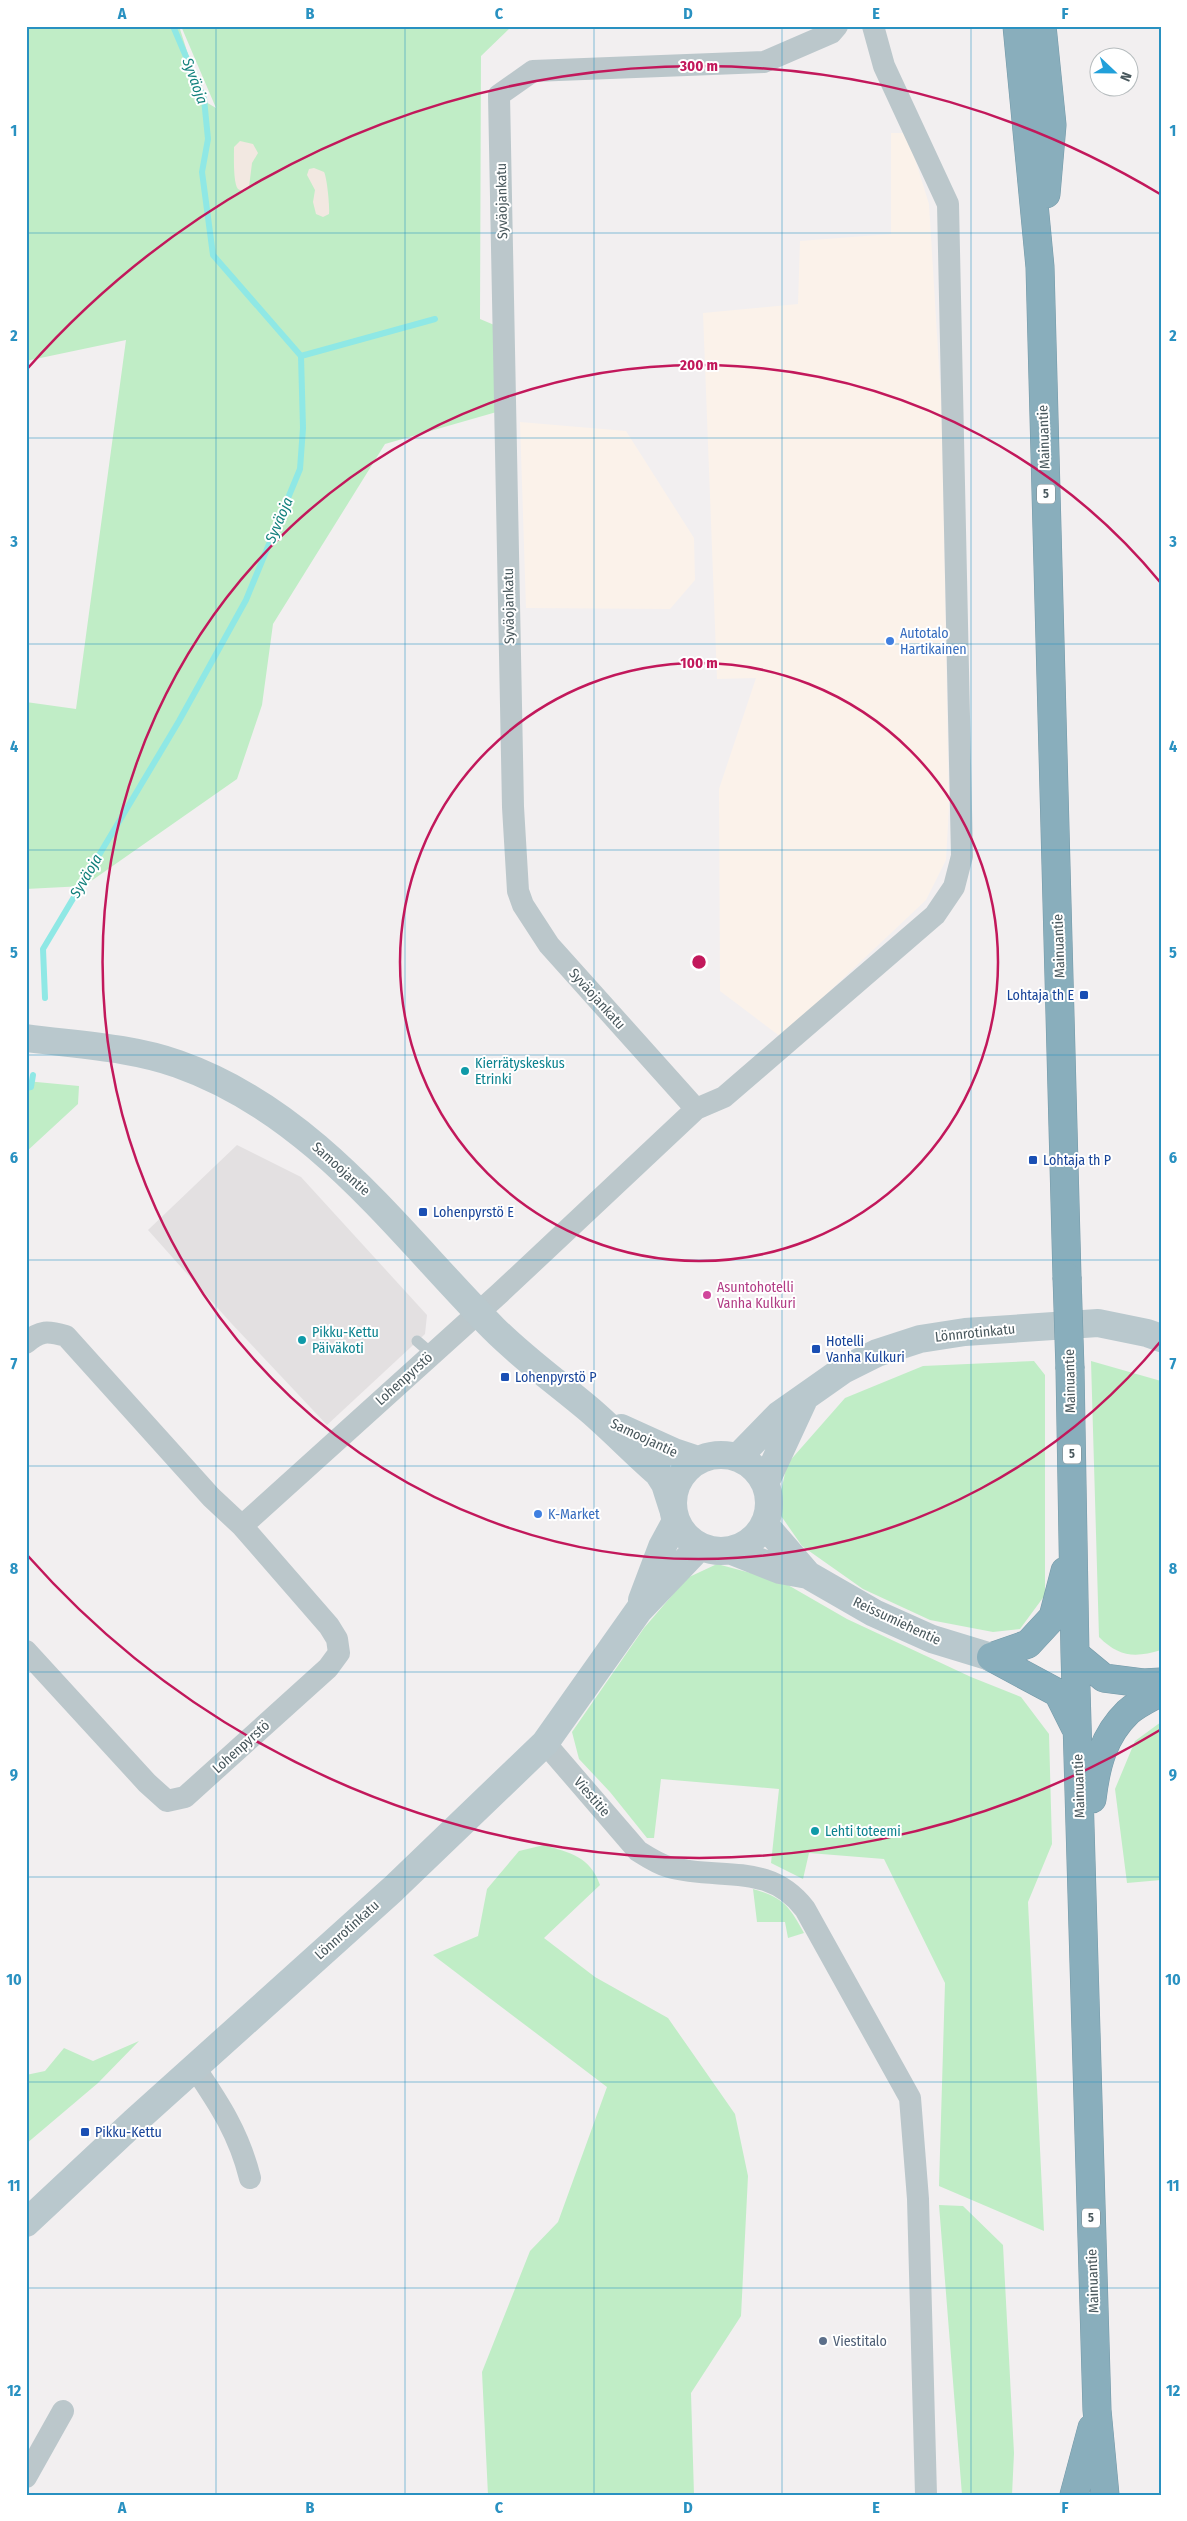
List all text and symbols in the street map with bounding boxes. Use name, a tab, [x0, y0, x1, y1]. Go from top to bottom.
text: A	[117, 4, 127, 23]
text: B	[306, 4, 315, 23]
text: C	[495, 4, 504, 23]
text: D	[683, 4, 693, 23]
text: E	[872, 4, 880, 23]
text: F	[1061, 4, 1069, 23]
north arrow	[1090, 48, 1140, 98]
water label: Syväoja	[178, 55, 212, 107]
text: 300 m	[679, 57, 718, 75]
text: N	[1116, 70, 1135, 84]
text: 1	[11, 121, 17, 140]
text: 1	[1170, 121, 1176, 140]
street label: Syväojankatu	[493, 163, 511, 239]
text: 2	[9, 326, 18, 345]
text: 2	[1168, 326, 1177, 345]
text: 200 m	[679, 356, 718, 374]
street label: Mainuantie	[1034, 404, 1054, 469]
road number: 5	[1037, 484, 1055, 504]
water label: Syväoja	[261, 494, 297, 546]
text: 3	[9, 532, 18, 551]
text: 3	[1168, 532, 1177, 551]
street label: Syväojankatu	[500, 568, 518, 644]
place label: Autotalo Hartikainen	[900, 625, 967, 658]
marker: Autotalo Hartikainen	[884, 635, 896, 647]
text: 100 m	[680, 654, 718, 672]
text: 4	[10, 737, 18, 756]
text: 4	[1169, 737, 1177, 756]
water label: Syväoja	[65, 851, 106, 902]
street label: Mainuantie	[1049, 913, 1069, 978]
text: 5	[10, 943, 18, 962]
text: 5	[1169, 943, 1177, 962]
centre of rings	[690, 953, 708, 971]
street label: Syväojankatu	[565, 965, 629, 1033]
place label: Lohtaja th E	[1007, 987, 1074, 1004]
marker: Lohtaja th E	[1078, 989, 1090, 1001]
place label: Kierrätyskeskus Etrinki	[475, 1055, 565, 1088]
marker: Kierrätyskeskus Etrinki	[459, 1065, 471, 1077]
street label: Samoojantie	[309, 1139, 374, 1199]
text: 6	[10, 1148, 18, 1167]
text: 6	[1169, 1148, 1177, 1167]
place label: Lohtaja th P	[1043, 1152, 1111, 1169]
marker: Lohtaja th P	[1027, 1154, 1039, 1166]
place label: Lohenpyrstö E	[433, 1204, 514, 1221]
marker: Lohenpyrstö E	[417, 1206, 429, 1218]
place label: Asuntohotelli Vanha Kulkuri	[717, 1279, 796, 1312]
marker: Asuntohotelli Vanha Kulkuri	[701, 1289, 713, 1301]
street label: Lönnrotinkatu	[934, 1320, 1016, 1346]
place label: Pikku-Kettu Päiväkoti	[312, 1324, 379, 1357]
place label: Hotelli Vanha Kulkuri	[826, 1333, 905, 1366]
marker: Pikku-Kettu Päiväkoti	[296, 1334, 308, 1346]
marker: Hotelli Vanha Kulkuri	[810, 1343, 822, 1355]
street label: Lohenpyrstö	[372, 1349, 436, 1409]
street label: Mainuantie	[1061, 1349, 1079, 1413]
text: 7	[11, 1354, 18, 1373]
text: 7	[1170, 1354, 1177, 1373]
place label: Lohenpyrstö P	[515, 1369, 597, 1386]
marker: Lohenpyrstö P	[499, 1371, 511, 1383]
street label: Samoojantie	[608, 1415, 680, 1461]
road number: 5	[1063, 1445, 1081, 1464]
place label: K-Market	[548, 1506, 600, 1523]
marker: K-Market	[532, 1508, 544, 1520]
text: 8	[10, 1559, 19, 1578]
text: 8	[1169, 1559, 1178, 1578]
street label: Reissumiehentie	[850, 1593, 944, 1649]
street label: Lohenpyrstö	[209, 1717, 273, 1777]
street label: Mainuantie	[1069, 1753, 1089, 1818]
text: 9	[10, 1765, 18, 1784]
text: 9	[1169, 1765, 1177, 1784]
street label: Viestitie	[570, 1774, 614, 1820]
place label: Lehti toteemi	[825, 1823, 901, 1840]
marker: Lehti toteemi	[809, 1825, 821, 1837]
street label: Lönnrotinkatu	[311, 1897, 383, 1963]
text: 10	[6, 1970, 22, 1989]
text: 10	[1165, 1970, 1181, 1989]
place label: Pikku-Kettu	[95, 2124, 162, 2141]
marker: Pikku-Kettu	[79, 2126, 91, 2138]
text: 11	[7, 2176, 21, 2195]
text: 11	[1166, 2176, 1180, 2195]
road number: 5	[1082, 2208, 1100, 2228]
street label: Mainuantie	[1083, 2248, 1103, 2313]
place label: Viestitalo	[833, 2333, 887, 2350]
marker: Viestitalo	[817, 2335, 829, 2347]
text: 12	[7, 2381, 22, 2400]
text: 12	[1166, 2381, 1181, 2400]
text: A	[117, 2498, 127, 2517]
text: B	[306, 2498, 315, 2517]
text: C	[495, 2498, 504, 2517]
text: D	[683, 2498, 693, 2517]
text: E	[872, 2498, 880, 2517]
text: F	[1061, 2498, 1069, 2517]

